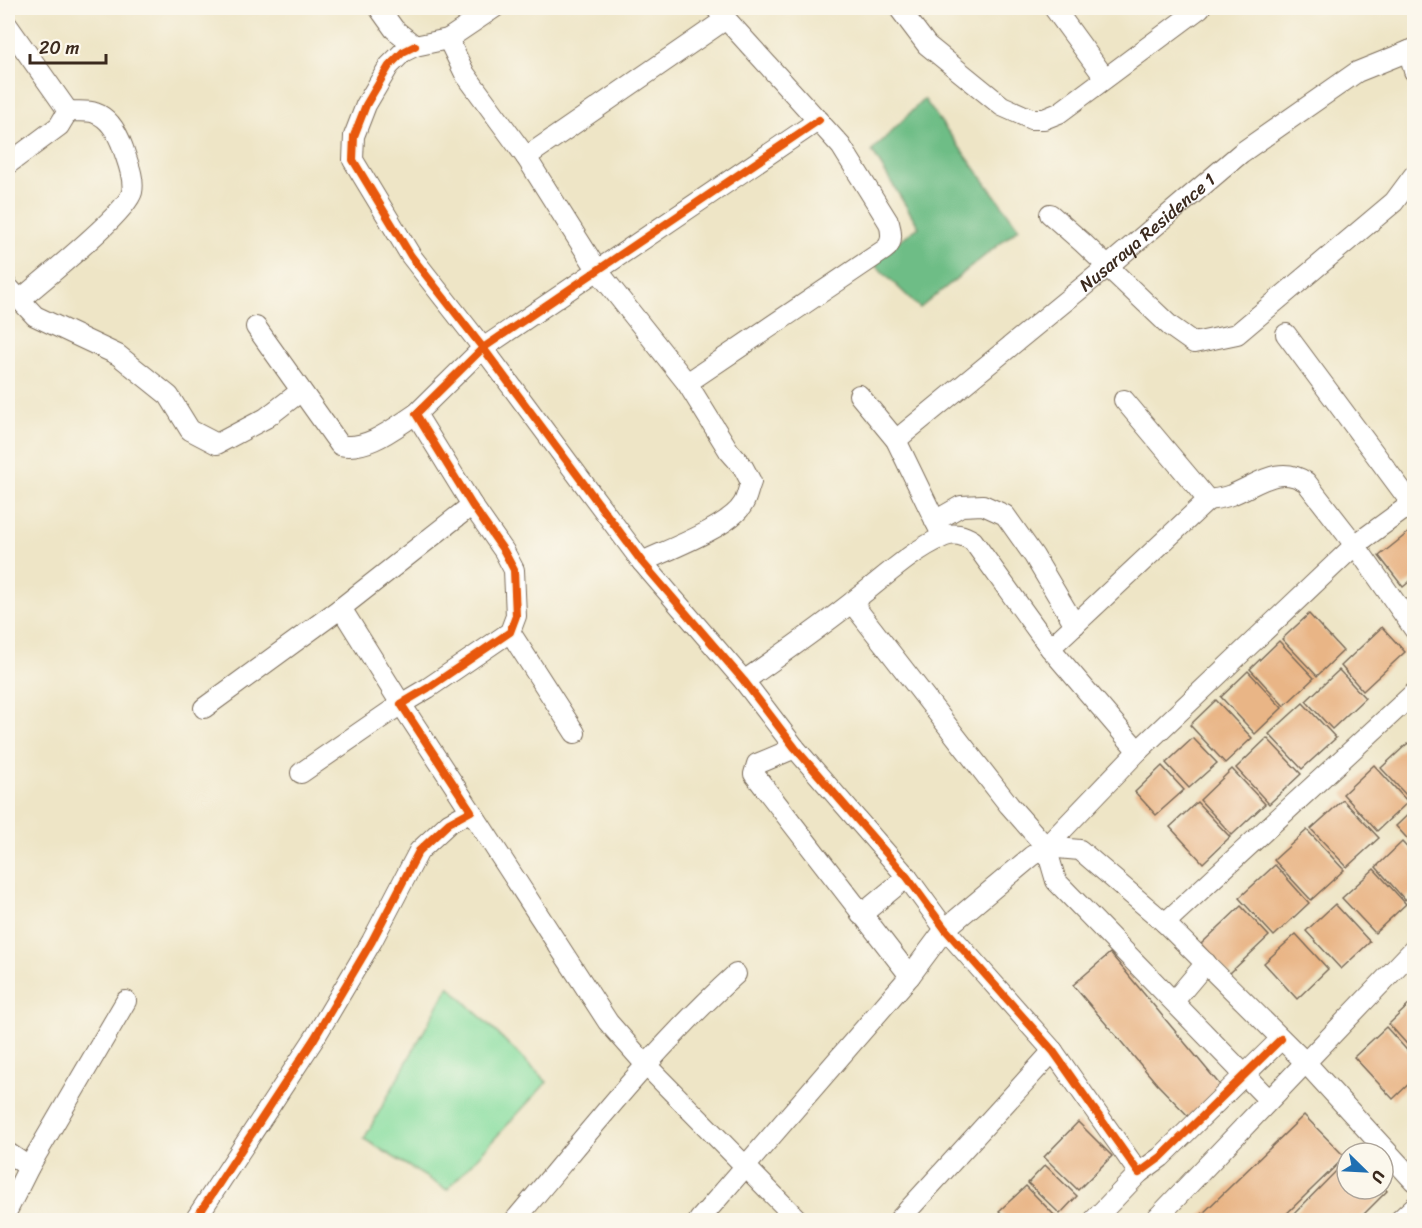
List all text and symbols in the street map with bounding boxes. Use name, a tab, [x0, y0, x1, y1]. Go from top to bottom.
scale bar	[30, 27, 106, 65]
text: 20 m	[39, 32, 79, 64]
street label: Nusaraya Residence 1	[1072, 165, 1223, 300]
north arrow	[1335, 1141, 1395, 1201]
text: U	[1362, 1166, 1394, 1189]

